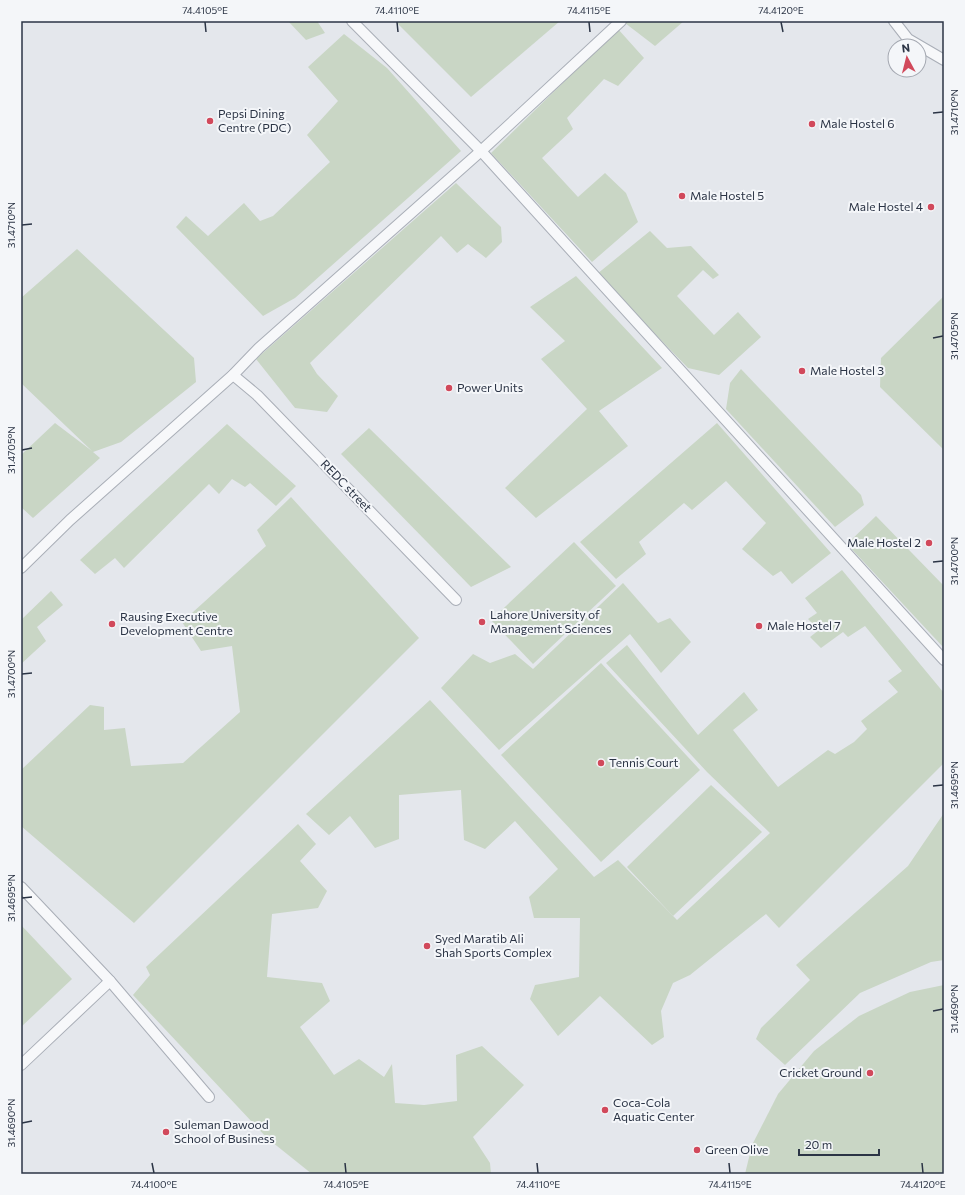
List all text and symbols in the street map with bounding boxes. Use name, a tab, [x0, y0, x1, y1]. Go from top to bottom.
text: 74.4105°E	[182, 4, 228, 16]
text: 74.4110°E	[375, 4, 419, 16]
text: 74.4115°E	[567, 4, 611, 16]
text: 74.4120°E	[758, 4, 804, 16]
north arrow	[887, 38, 927, 78]
text: N	[901, 41, 911, 55]
text: 31.4710°N	[948, 89, 960, 135]
place label: Pepsi Dining Centre (PDC)	[218, 106, 291, 134]
marker: Pepsi Dining Centre (PDC)	[205, 116, 215, 126]
place label: Male Hostel 6	[820, 116, 895, 130]
marker: Male Hostel 6	[807, 119, 817, 129]
place label: Male Hostel 5	[690, 188, 764, 202]
marker: Male Hostel 5	[677, 191, 687, 201]
place label: Male Hostel 4	[848, 199, 923, 213]
text: 31.4710°N	[5, 202, 17, 248]
marker: Male Hostel 4	[926, 202, 936, 212]
text: 31.4705°N	[948, 312, 960, 360]
place label: Male Hostel 3	[810, 363, 884, 377]
marker: Male Hostel 3	[797, 366, 807, 376]
place label: Power Units	[457, 380, 523, 394]
marker: Power Units	[444, 383, 454, 393]
text: 31.4705°N	[5, 426, 17, 474]
street label: REDC street	[318, 456, 375, 514]
place label: Male Hostel 2	[847, 535, 921, 549]
text: 31.4700°N	[948, 537, 960, 585]
marker: Male Hostel 2	[924, 538, 934, 548]
place label: Lahore University of Management Sciences	[490, 607, 611, 635]
place label: Rausing Executive Development Centre	[120, 609, 233, 637]
marker: Lahore University of Management Sciences	[477, 617, 487, 627]
place label: Male Hostel 7	[767, 618, 841, 632]
marker: Rausing Executive Development Centre	[107, 619, 117, 629]
marker: Male Hostel 7	[754, 621, 764, 631]
text: 31.4700°N	[5, 650, 17, 698]
place label: Tennis Court	[609, 755, 679, 769]
marker: Tennis Court	[596, 758, 606, 768]
text: 31.4695°N	[948, 761, 960, 809]
text: 31.4695°N	[5, 874, 17, 922]
place label: Syed Maratib Ali Shah Sports Complex	[435, 931, 552, 959]
marker: Syed Maratib Ali Shah Sports Complex	[422, 941, 432, 951]
text: 31.4690°N	[948, 985, 960, 1033]
place label: Cricket Ground	[779, 1065, 862, 1079]
marker: Cricket Ground	[865, 1068, 875, 1078]
place label: Coca-Cola Aquatic Center	[613, 1095, 695, 1123]
text: 31.4690°N	[5, 1099, 17, 1147]
marker: Coca-Cola Aquatic Center	[600, 1105, 610, 1115]
place label: Suleman Dawood School of Business	[174, 1117, 275, 1145]
marker: Suleman Dawood School of Business	[161, 1127, 171, 1137]
scale bar	[799, 1131, 879, 1157]
text: 20 m	[805, 1137, 832, 1151]
place label: Green Olive	[705, 1142, 768, 1156]
marker: Green Olive	[692, 1145, 702, 1155]
text: 74.4100°E	[131, 1178, 177, 1190]
text: 74.4105°E	[323, 1178, 369, 1190]
text: 74.4110°E	[516, 1178, 560, 1190]
text: 74.4115°E	[708, 1178, 752, 1190]
text: 74.4120°E	[900, 1178, 946, 1190]

